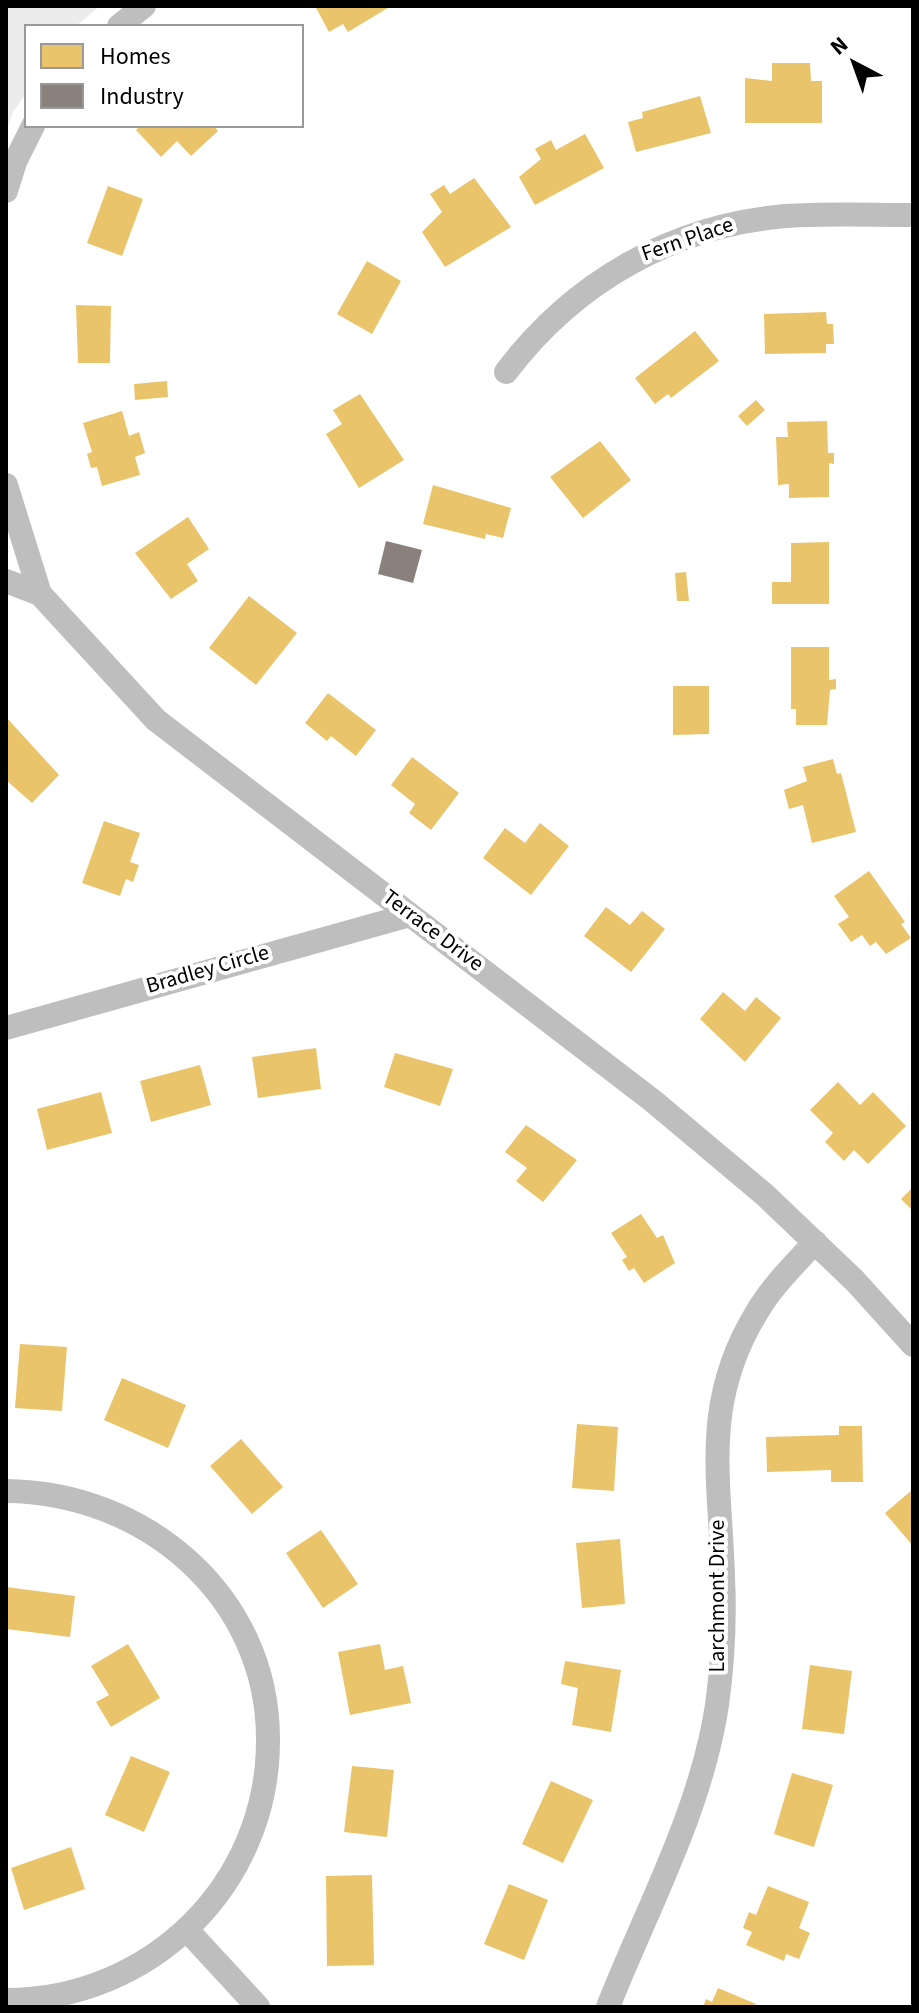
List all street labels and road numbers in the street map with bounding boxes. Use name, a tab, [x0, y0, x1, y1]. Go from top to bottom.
street label: Fern Place	[639, 213, 737, 269]
street label: Terrace Drive	[376, 885, 488, 979]
street label: Bradley Circle	[144, 941, 272, 1001]
street label: Larchmont Drive	[706, 1520, 732, 1672]

